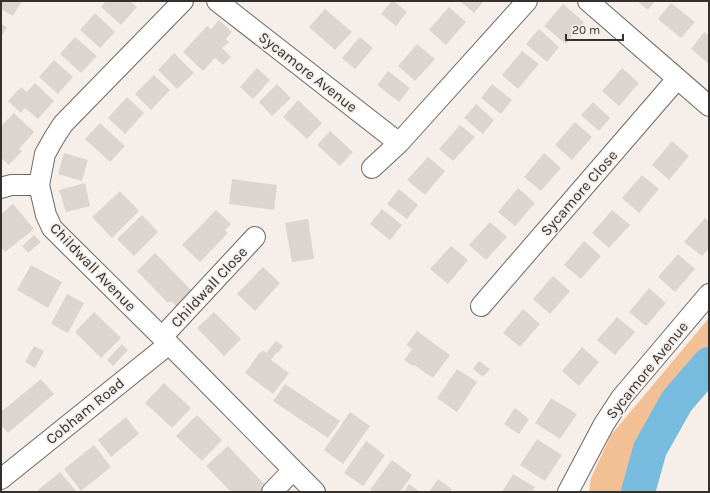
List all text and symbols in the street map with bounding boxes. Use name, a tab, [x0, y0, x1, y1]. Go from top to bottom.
scale bar	[566, 16, 623, 42]
text: 20 m	[572, 23, 600, 37]
street label: Sycamore Avenue	[255, 28, 361, 116]
street label: Sycamore Close	[537, 146, 621, 240]
street label: Childwall Avenue	[46, 219, 140, 315]
street label: Childwall Close	[167, 243, 251, 331]
street label: Sycamore Avenue	[602, 318, 692, 422]
street label: Cobham Road	[42, 374, 128, 448]

